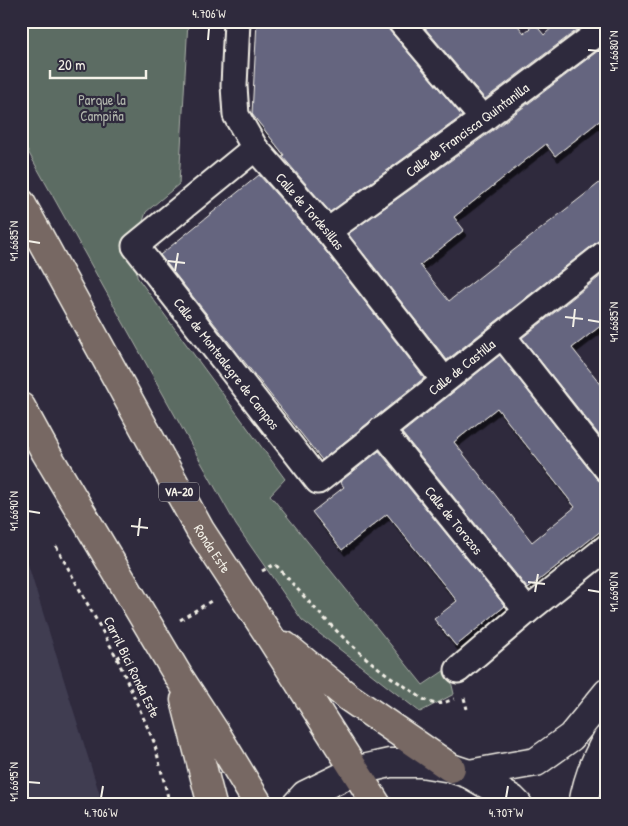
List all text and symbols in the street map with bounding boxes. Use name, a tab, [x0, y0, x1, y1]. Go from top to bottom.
text: 4.706°W	[192, 5, 226, 22]
text: 41.6680°N	[605, 31, 622, 71]
scale bar	[50, 48, 146, 80]
text: 20 m	[58, 54, 85, 75]
street label: Calle de Francisca Quintanilla	[401, 78, 533, 181]
park label: Parque la Campiña	[78, 90, 126, 126]
street label: Calle de Tordesillas	[272, 168, 349, 253]
text: 41.6685°N	[5, 221, 22, 261]
street label: Calle de Montealegre de Campos	[170, 293, 284, 433]
text: 41.6685°N	[605, 302, 622, 342]
street label: Calle de Castilla	[424, 334, 499, 399]
road number: VA-20	[159, 482, 199, 502]
street label: Calle de Torozos	[421, 482, 488, 558]
text: 41.6690°N	[5, 491, 22, 531]
street label: Ronda Este	[190, 521, 236, 577]
text: 41.6690°N	[605, 572, 622, 612]
street label: Carril Bici Ronda Este	[100, 613, 165, 721]
text: 41.6695°N	[5, 762, 22, 802]
text: 4.706°W	[84, 804, 118, 821]
text: 4.707°W	[489, 804, 524, 821]

